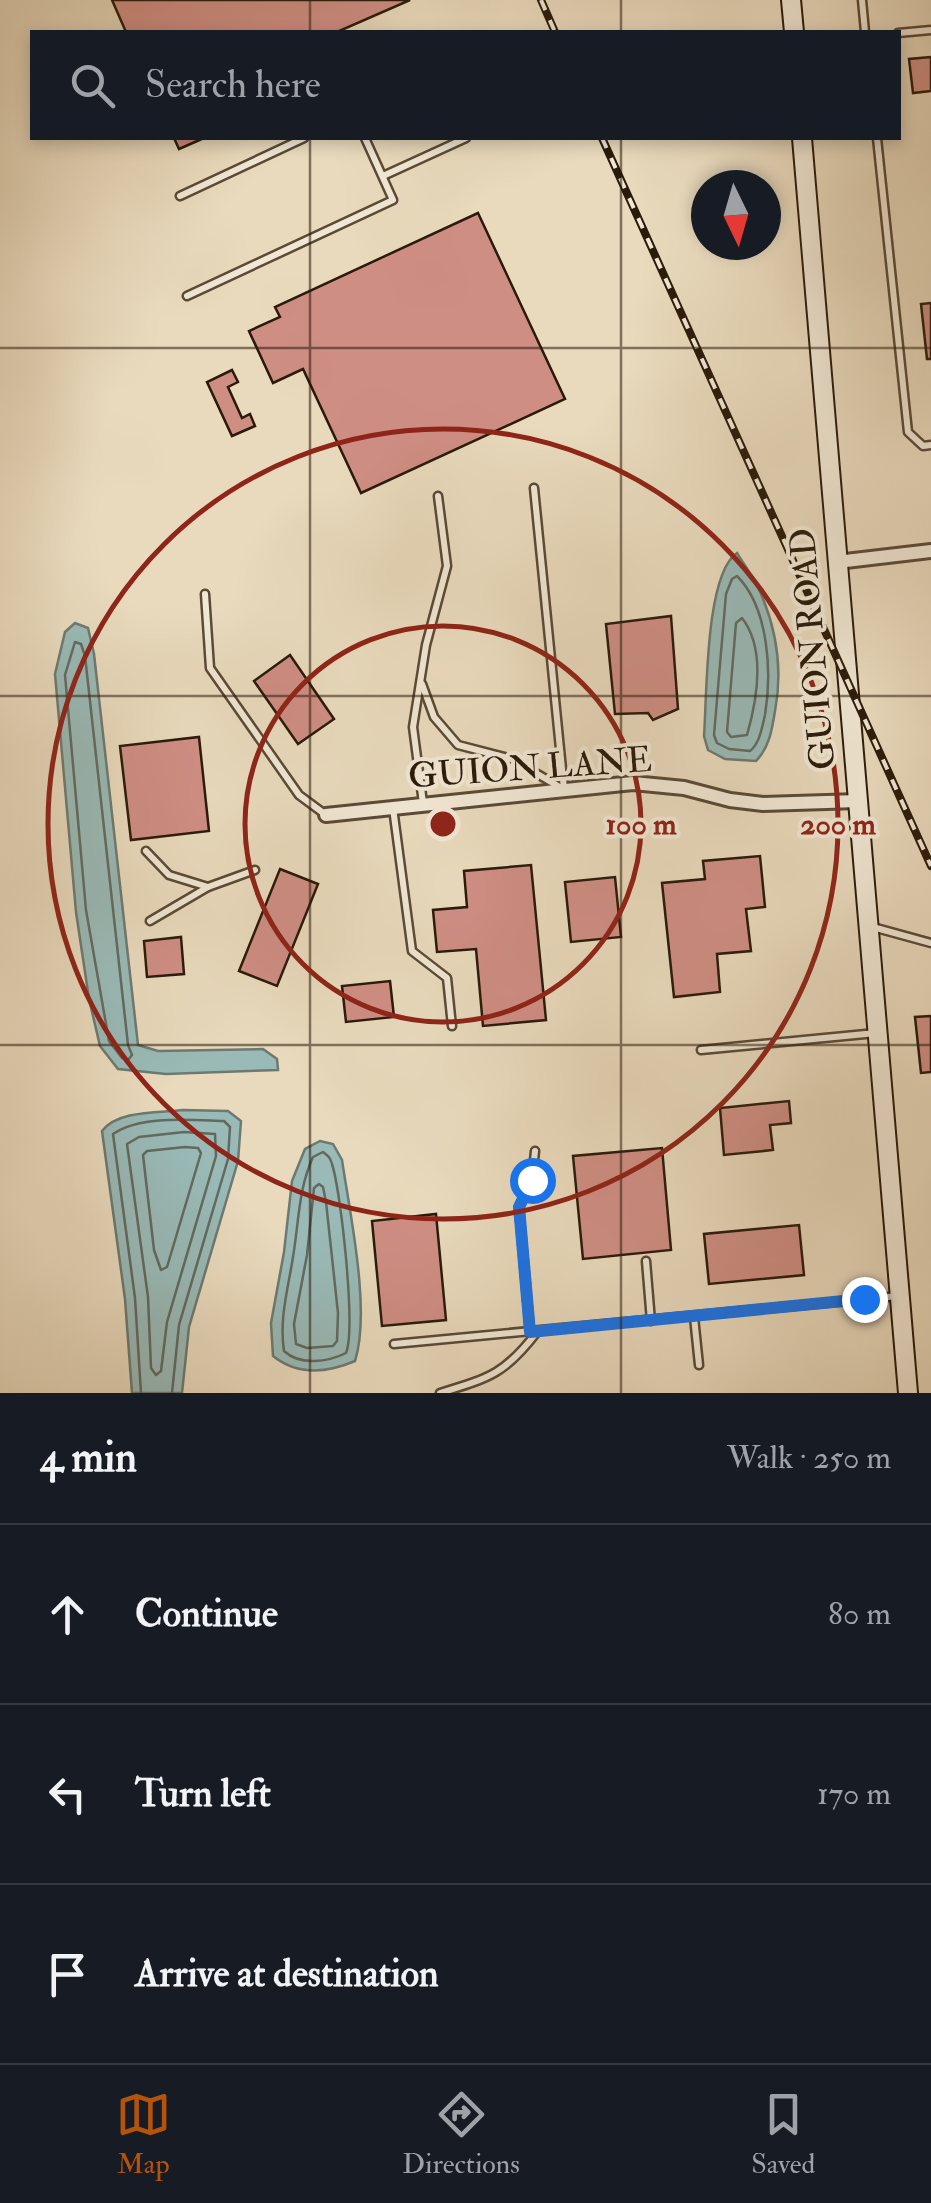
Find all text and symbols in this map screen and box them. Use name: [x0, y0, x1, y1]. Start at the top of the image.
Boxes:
search box: [30, 30, 901, 140]
icon: search: [65, 58, 120, 113]
text: Search here: [145, 61, 321, 109]
north arrow: [691, 170, 781, 260]
street label: GUION ROAD: [781, 526, 845, 772]
street label: GUION LANE: [407, 738, 653, 798]
centre of rings: [425, 806, 461, 842]
text: 100 m: [606, 806, 677, 843]
text: 200 m: [800, 806, 876, 843]
route start: [510, 1158, 556, 1204]
route end: [842, 1277, 888, 1323]
text: 4 min: [40, 1432, 137, 1484]
text: Walk · 250 m: [727, 1438, 891, 1478]
icon: ahead: [40, 1587, 95, 1642]
text: Continue: [135, 1590, 278, 1638]
text: 80 m: [828, 1594, 891, 1634]
icon: left: [40, 1767, 95, 1822]
text: Turn left: [135, 1770, 271, 1818]
text: 170 m: [817, 1774, 891, 1814]
icon: arrive: [40, 1947, 95, 2002]
text: Arrive at destination: [135, 1950, 439, 1998]
tab: Map: [116, 2087, 171, 2182]
tab: Directions: [402, 2087, 520, 2182]
tab: Saved: [751, 2087, 815, 2182]

